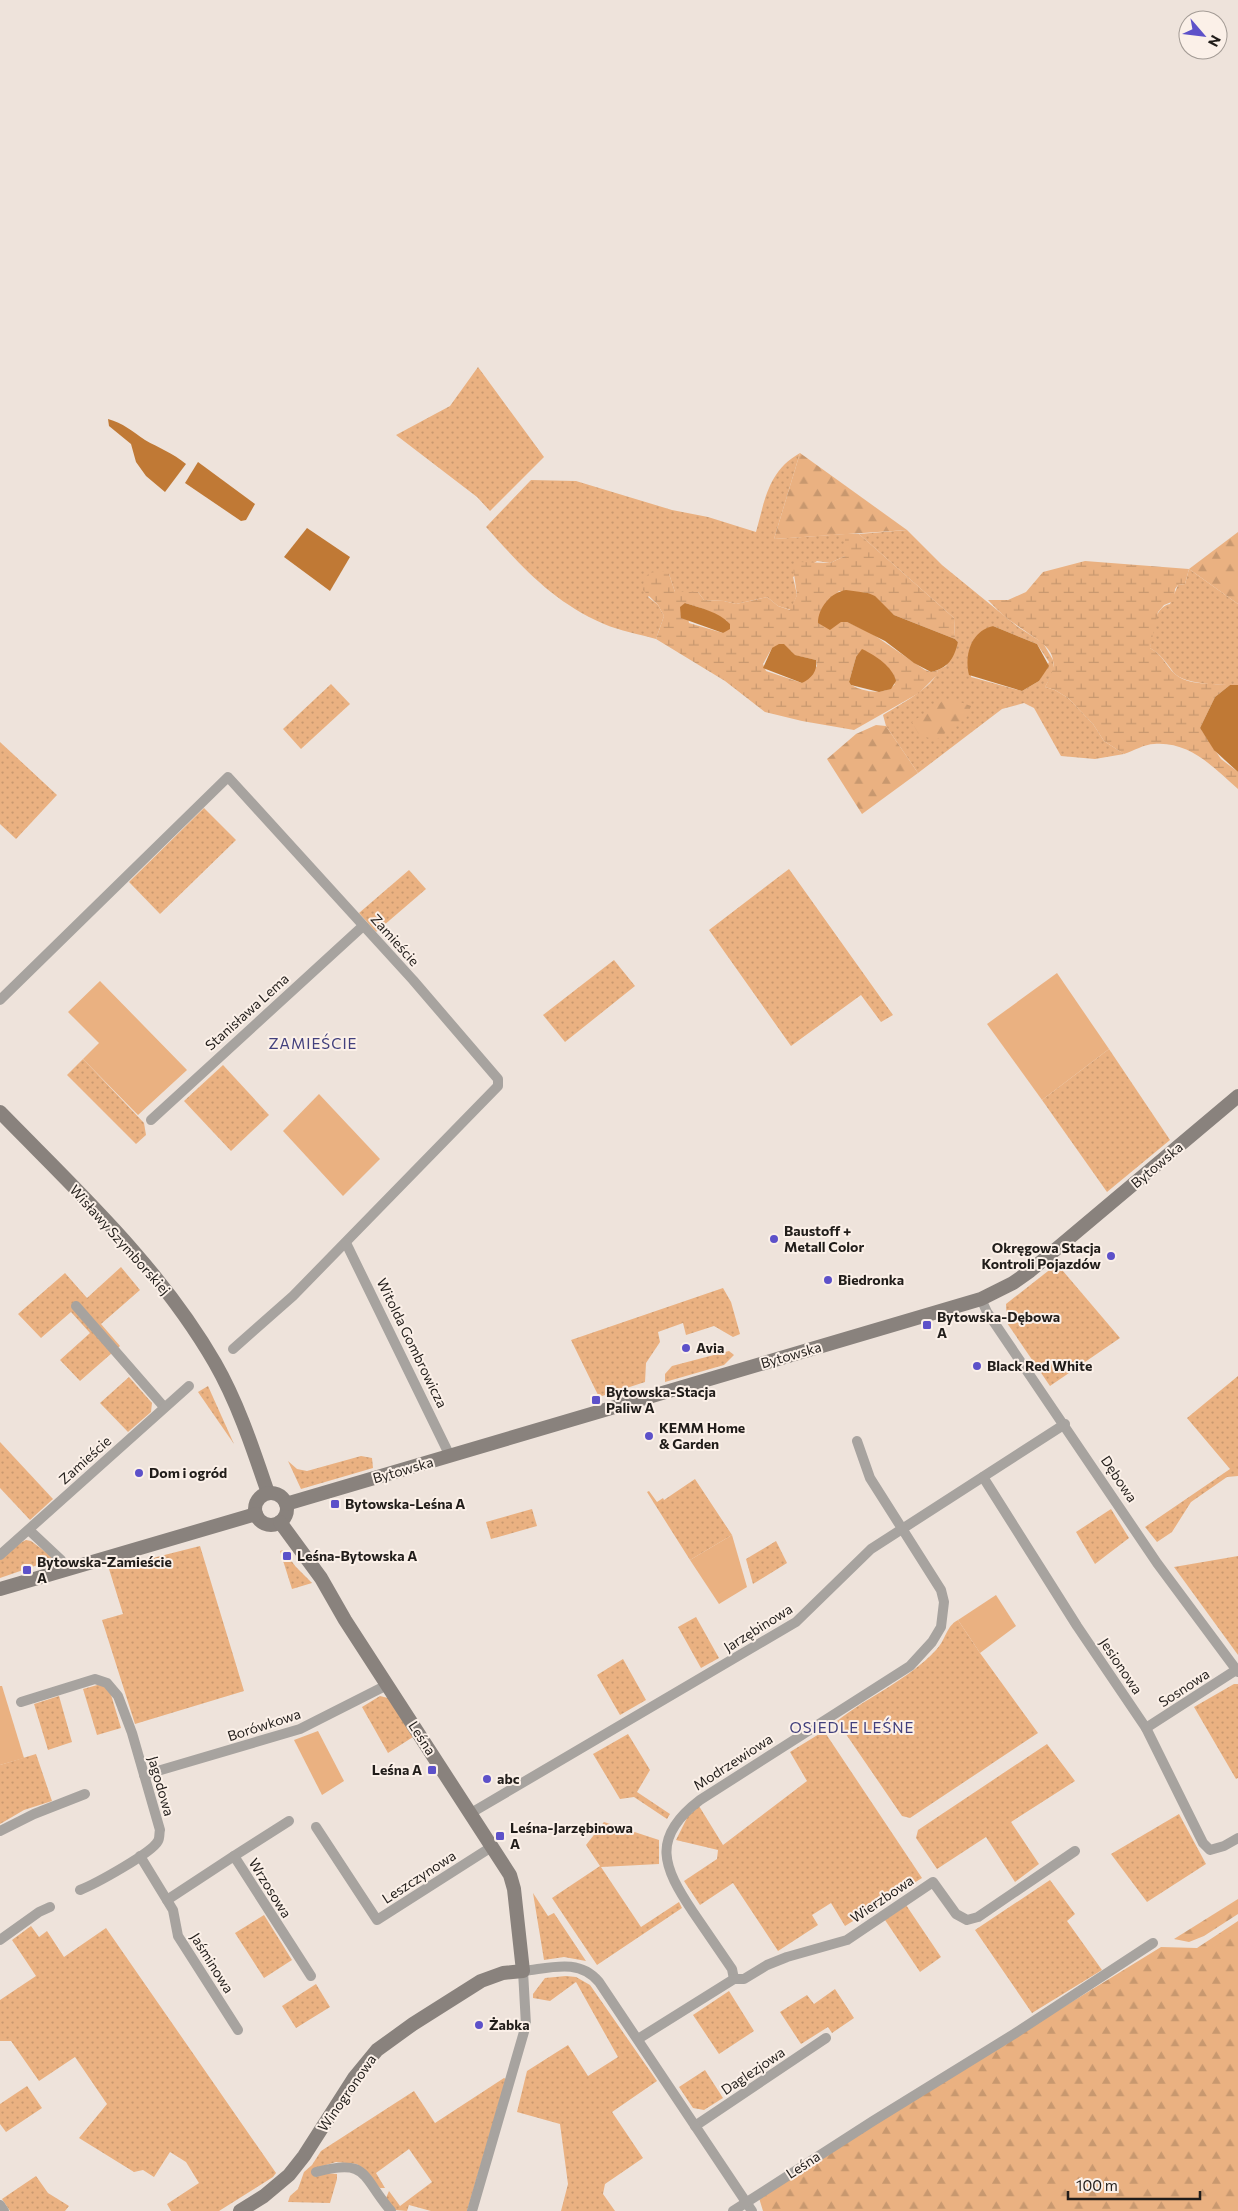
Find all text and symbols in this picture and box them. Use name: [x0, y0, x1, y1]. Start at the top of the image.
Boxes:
north arrow: [1178, 10, 1228, 60]
text: N: [1205, 33, 1225, 50]
street label: Zamieście: [368, 910, 423, 969]
street label: Stanisława Lema: [201, 970, 292, 1054]
district label: ZAMIEŚCIE: [268, 1033, 358, 1052]
street label: Bytowska: [1127, 1138, 1186, 1191]
street label: Wisławy Szymborskiej: [67, 1181, 174, 1298]
place label: Baustoff + Metall Color: [784, 1222, 864, 1255]
marker: Baustoff + Metall Color: [768, 1233, 780, 1245]
place label: Okręgowa Stacja Kontroli Pojazdów: [981, 1239, 1101, 1272]
marker: Okręgowa Stacja Kontroli Pojazdów: [1105, 1250, 1117, 1262]
place label: Biedronka: [838, 1271, 904, 1288]
marker: Biedronka: [822, 1274, 834, 1286]
street label: Witolda Gombrowicza: [374, 1275, 451, 1410]
place label: Bytowska-Dębowa A: [937, 1308, 1060, 1341]
marker: Bytowska-Dębowa A: [921, 1319, 933, 1331]
street label: Bytowska: [759, 1338, 823, 1371]
place label: Avia: [696, 1339, 724, 1356]
marker: Avia: [680, 1342, 692, 1354]
place label: Black Red White: [987, 1357, 1092, 1374]
marker: Black Red White: [971, 1360, 983, 1372]
place label: Bytowska-Stacja Paliw A: [606, 1383, 716, 1416]
marker: Bytowska-Stacja Paliw A: [590, 1394, 602, 1406]
place label: KEMM Home & Garden: [659, 1419, 745, 1452]
marker: KEMM Home & Garden: [643, 1430, 655, 1442]
street label: Zamieście: [55, 1432, 114, 1487]
street label: Dębowa: [1098, 1452, 1141, 1505]
street label: Bytowska: [371, 1453, 435, 1486]
place label: Dom i ogród: [149, 1464, 227, 1481]
marker: Dom i ogród: [133, 1467, 145, 1479]
place label: Bytowska-Leśna A: [345, 1495, 465, 1512]
marker: Bytowska-Leśna A: [329, 1498, 341, 1510]
place label: Leśna-Bytowska A: [297, 1547, 417, 1564]
marker: Leśna-Bytowska A: [281, 1550, 293, 1562]
place label: Bytowska-Zamieście A: [37, 1553, 172, 1586]
marker: Bytowska-Zamieście A: [21, 1564, 33, 1576]
street label: Jarzębinowa: [720, 1600, 795, 1655]
street label: Jesionowa: [1096, 1634, 1146, 1697]
street label: Sosnowa: [1155, 1665, 1212, 1710]
street label: Borówkowa: [225, 1705, 303, 1744]
district label: OSIEDLE LEŚNE: [789, 1717, 915, 1736]
street label: Leśna: [405, 1718, 440, 1758]
street label: Modrzewiowa: [690, 1730, 775, 1793]
street label: Jagodowa: [145, 1754, 178, 1818]
place label: Leśna A: [372, 1761, 422, 1778]
marker: Leśna A: [426, 1764, 438, 1776]
place label: abc: [497, 1770, 520, 1787]
marker: abc: [481, 1773, 493, 1785]
place label: Leśna-Jarzębinowa A: [510, 1819, 633, 1852]
marker: Leśna-Jarzębinowa A: [494, 1830, 506, 1842]
street label: Leszczynowa: [379, 1846, 459, 1907]
street label: Wrzosowa: [245, 1855, 295, 1921]
street label: Wierzbowa: [847, 1871, 917, 1926]
street label: Jaśminowa: [187, 1929, 238, 1996]
place label: Żabka: [489, 2016, 530, 2033]
marker: Żabka: [473, 2019, 485, 2031]
street label: Daglezjowa: [718, 2043, 788, 2098]
street label: Winogronowa: [314, 2051, 379, 2134]
street label: Leśna: [783, 2147, 823, 2182]
scale bar: [1068, 2168, 1200, 2200]
text: 100 m: [1076, 2176, 1118, 2194]

